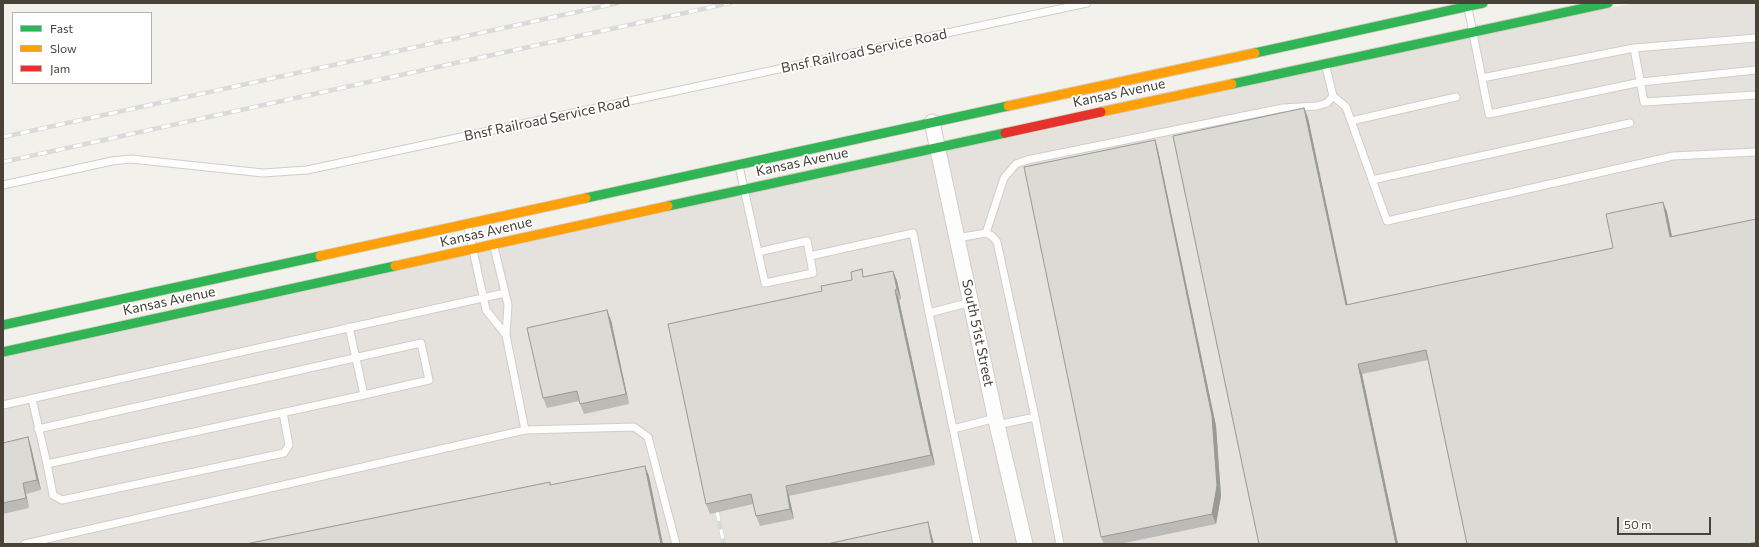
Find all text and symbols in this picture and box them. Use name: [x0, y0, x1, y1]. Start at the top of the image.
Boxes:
legend: [12, 12, 152, 84]
text: Fast: [50, 21, 73, 35]
street label: Bnsf Railroad Service Road: [780, 25, 948, 77]
text: Slow: [50, 41, 77, 55]
text: Jam: [50, 61, 70, 75]
street label: Kansas Avenue: [1071, 75, 1167, 111]
street label: Bnsf Railroad Service Road: [463, 93, 631, 145]
street label: Kansas Avenue: [754, 144, 850, 180]
street label: Kansas Avenue: [438, 213, 534, 251]
street label: South 51st Street: [958, 278, 998, 388]
street label: Kansas Avenue: [121, 283, 217, 319]
scale bar: [1619, 509, 1713, 535]
text: 50 m: [1624, 517, 1652, 531]

